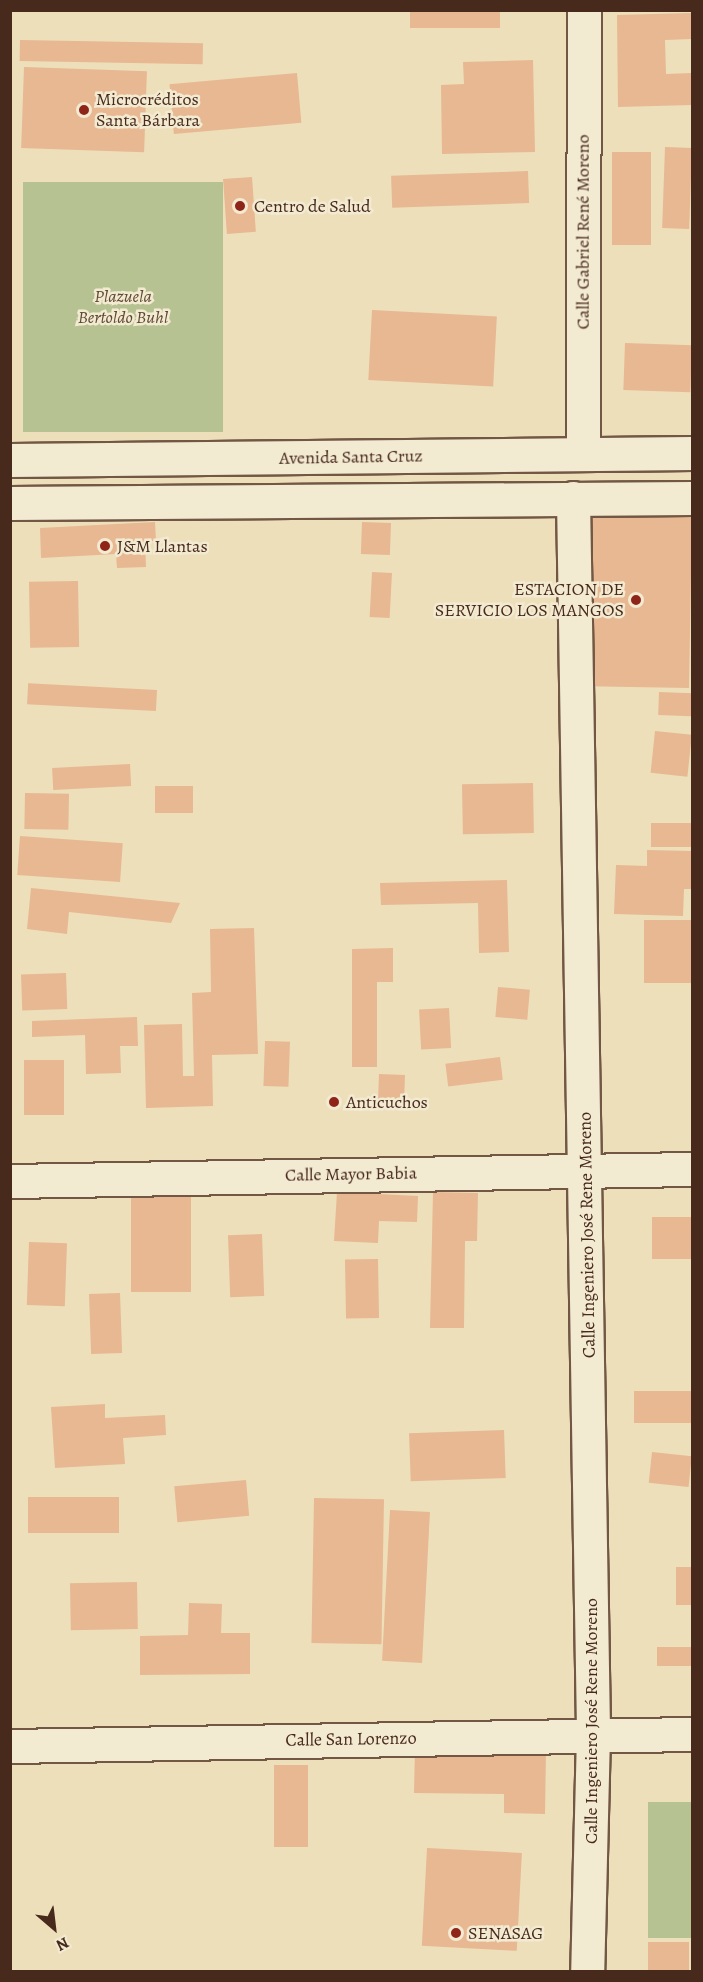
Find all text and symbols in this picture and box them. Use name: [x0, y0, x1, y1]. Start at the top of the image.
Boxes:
place label: Microcréditos Santa Bárbara: [96, 89, 200, 132]
marker: Microcréditos Santa Bárbara: [77, 103, 91, 117]
street label: Calle Gabriel René Moreno: [572, 135, 594, 329]
place label: Centro de Salud: [254, 195, 371, 217]
marker: Centro de Salud: [231, 197, 249, 215]
park label: Plazuela Bertoldo Buhl: [78, 286, 168, 328]
street label: Avenida Santa Cruz: [279, 445, 423, 469]
place label: J&M Llantas: [117, 535, 208, 557]
marker: J&M Llantas: [98, 539, 112, 553]
place label: ESTACION DE SERVICIO LOS MANGOS: [435, 579, 624, 622]
marker: ESTACION DE SERVICIO LOS MANGOS: [629, 593, 643, 607]
place label: Anticuchos: [346, 1091, 428, 1113]
marker: Anticuchos: [327, 1095, 341, 1109]
street label: Calle Ingeniero José Rene Moreno: [574, 1112, 600, 1358]
street label: Calle Mayor Babia: [285, 1162, 417, 1186]
street label: Calle Ingeniero José Rene Moreno: [580, 1598, 602, 1844]
street label: Calle San Lorenzo: [285, 1727, 417, 1751]
north arrow: [24, 1898, 84, 1958]
place label: SENASAG: [468, 1922, 543, 1944]
marker: SENASAG: [449, 1926, 463, 1940]
text: N: [52, 1931, 73, 1956]

